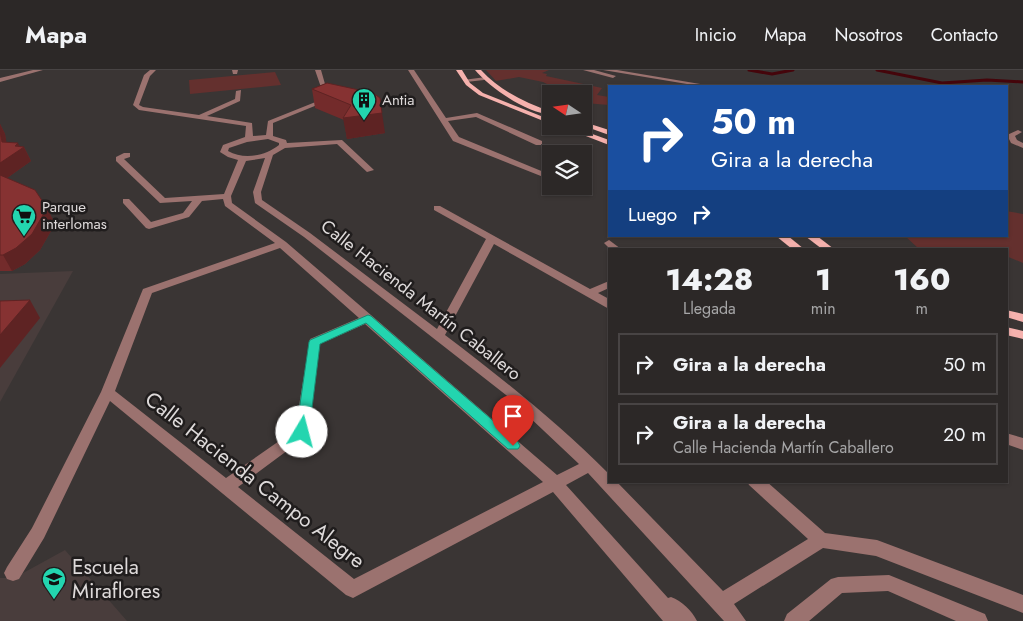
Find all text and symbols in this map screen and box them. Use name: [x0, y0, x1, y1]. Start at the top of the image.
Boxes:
text: Mapa: [25, 17, 87, 52]
text: Inicio: [695, 22, 736, 48]
text: Mapa: [764, 22, 806, 48]
text: Nosotros: [834, 22, 903, 48]
text: Contacto: [931, 22, 998, 48]
north arrow: [542, 85, 592, 135]
map controls: [542, 85, 592, 195]
building icon: Antia: [351, 87, 377, 121]
place label: Antia: [382, 89, 415, 111]
text: 50 m: [711, 97, 796, 147]
icon: right: [628, 105, 693, 170]
text: Gira a la derecha: [711, 143, 873, 175]
button: layers: [542, 145, 592, 195]
place label: Parque interlomas: [42, 196, 107, 235]
icon: right: [687, 200, 715, 228]
text: Luego: [628, 201, 677, 228]
supermarket icon: Parque interlomas: [11, 203, 37, 237]
street label: Calle Hacienda Martín Caballero: [315, 213, 527, 387]
text: 14:28: [666, 258, 753, 301]
text: 1: [815, 258, 831, 301]
text: 160: [893, 258, 950, 301]
text: Llegada: [683, 297, 736, 320]
text: min: [811, 297, 836, 320]
text: m: [916, 297, 928, 320]
icon: right: [630, 350, 658, 378]
text: Gira a la derecha: [673, 351, 826, 378]
text: 50 m: [943, 351, 986, 378]
street label: Calle Hacienda Campo Alegre: [139, 384, 371, 576]
pin: [492, 395, 534, 446]
icon: arrive: [499, 402, 527, 430]
position arrow: [275, 405, 327, 457]
text: Gira a la derecha: [673, 409, 826, 436]
icon: right: [630, 420, 658, 448]
text: 20 m: [943, 421, 986, 448]
text: Calle Hacienda Martín Caballero: [673, 436, 894, 459]
place label: Escuela Miraflores: [72, 552, 160, 606]
school or university icon: Escuela Miraflores: [41, 566, 67, 600]

